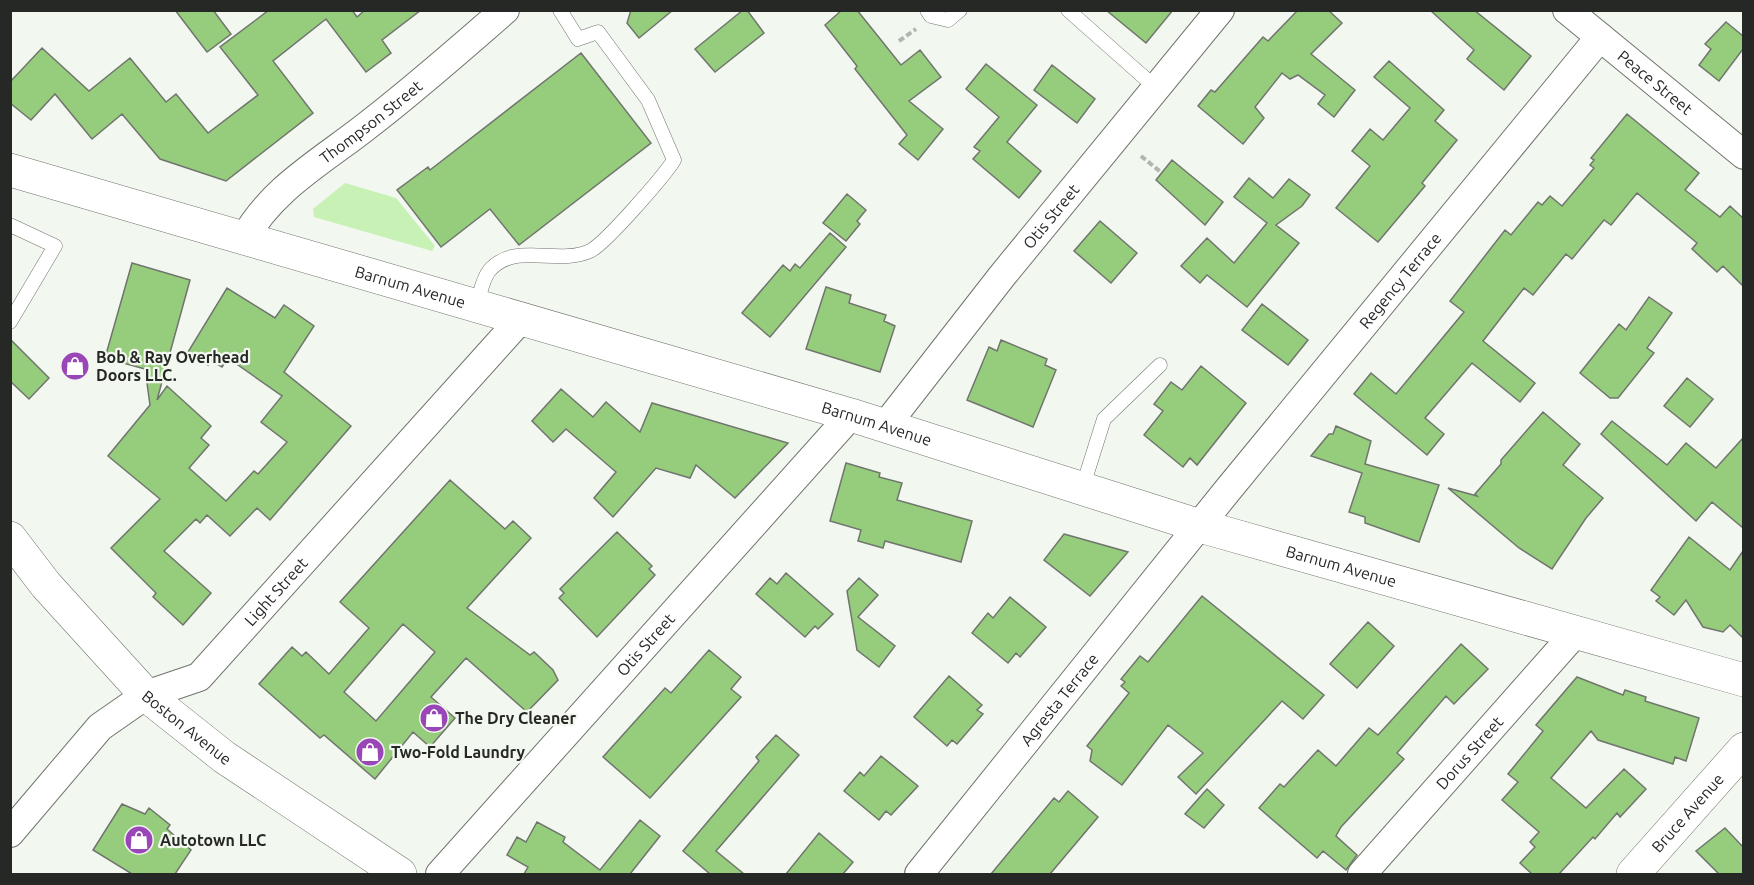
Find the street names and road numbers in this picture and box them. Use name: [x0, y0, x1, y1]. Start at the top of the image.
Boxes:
street label: Peace Street: [1614, 46, 1697, 118]
street label: Thompson Street: [316, 76, 426, 167]
street label: Otis Street: [1019, 180, 1083, 252]
street label: Regency Terrace: [1355, 229, 1445, 332]
street label: Barnum Avenue: [353, 262, 468, 311]
street label: Barnum Avenue: [820, 398, 934, 449]
street label: Barnum Avenue: [1284, 542, 1399, 590]
street label: Light Street: [241, 553, 311, 629]
street label: Otis Street: [613, 609, 679, 680]
street label: Agresta Terrace: [1017, 650, 1102, 749]
street label: Boston Avenue: [139, 687, 235, 768]
street label: Dorus Street: [1432, 712, 1507, 793]
street label: Bruce Avenue: [1648, 770, 1727, 856]

